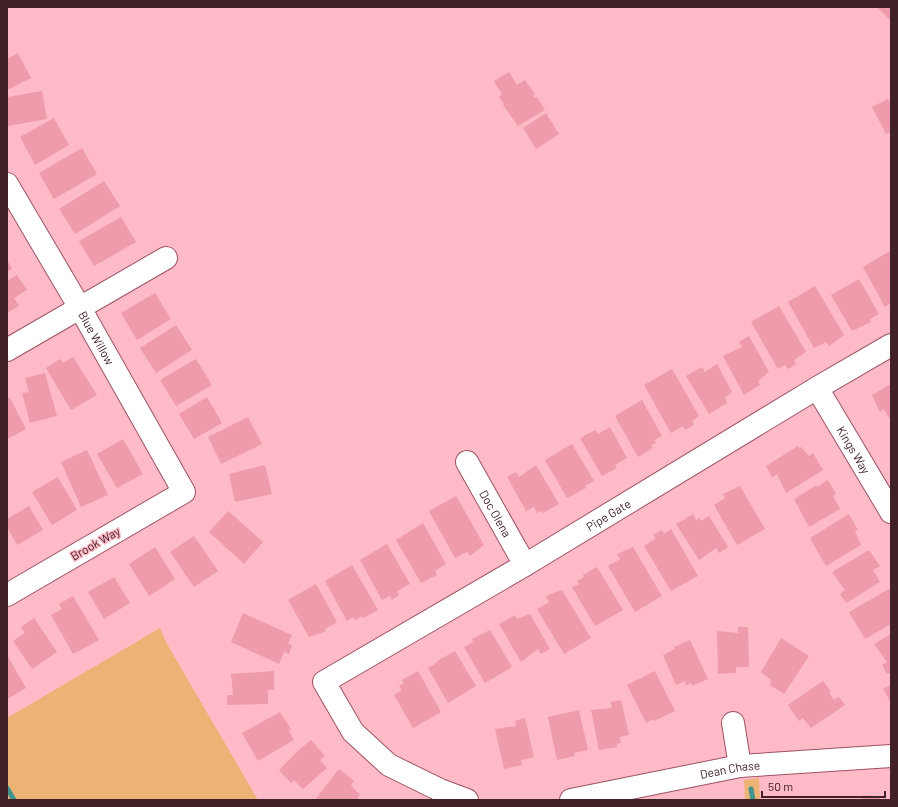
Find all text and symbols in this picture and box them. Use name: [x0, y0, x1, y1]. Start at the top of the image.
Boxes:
street label: Blue Willow: [76, 308, 118, 367]
street label: Kings Way: [834, 423, 874, 477]
street label: Doc Olena: [477, 487, 515, 539]
street label: Pipe Gate: [583, 496, 633, 533]
street label: Brook Way: [68, 523, 123, 563]
street label: Dean Chase: [699, 758, 760, 781]
scale bar: [762, 773, 885, 799]
text: 50 m: [768, 779, 793, 793]

